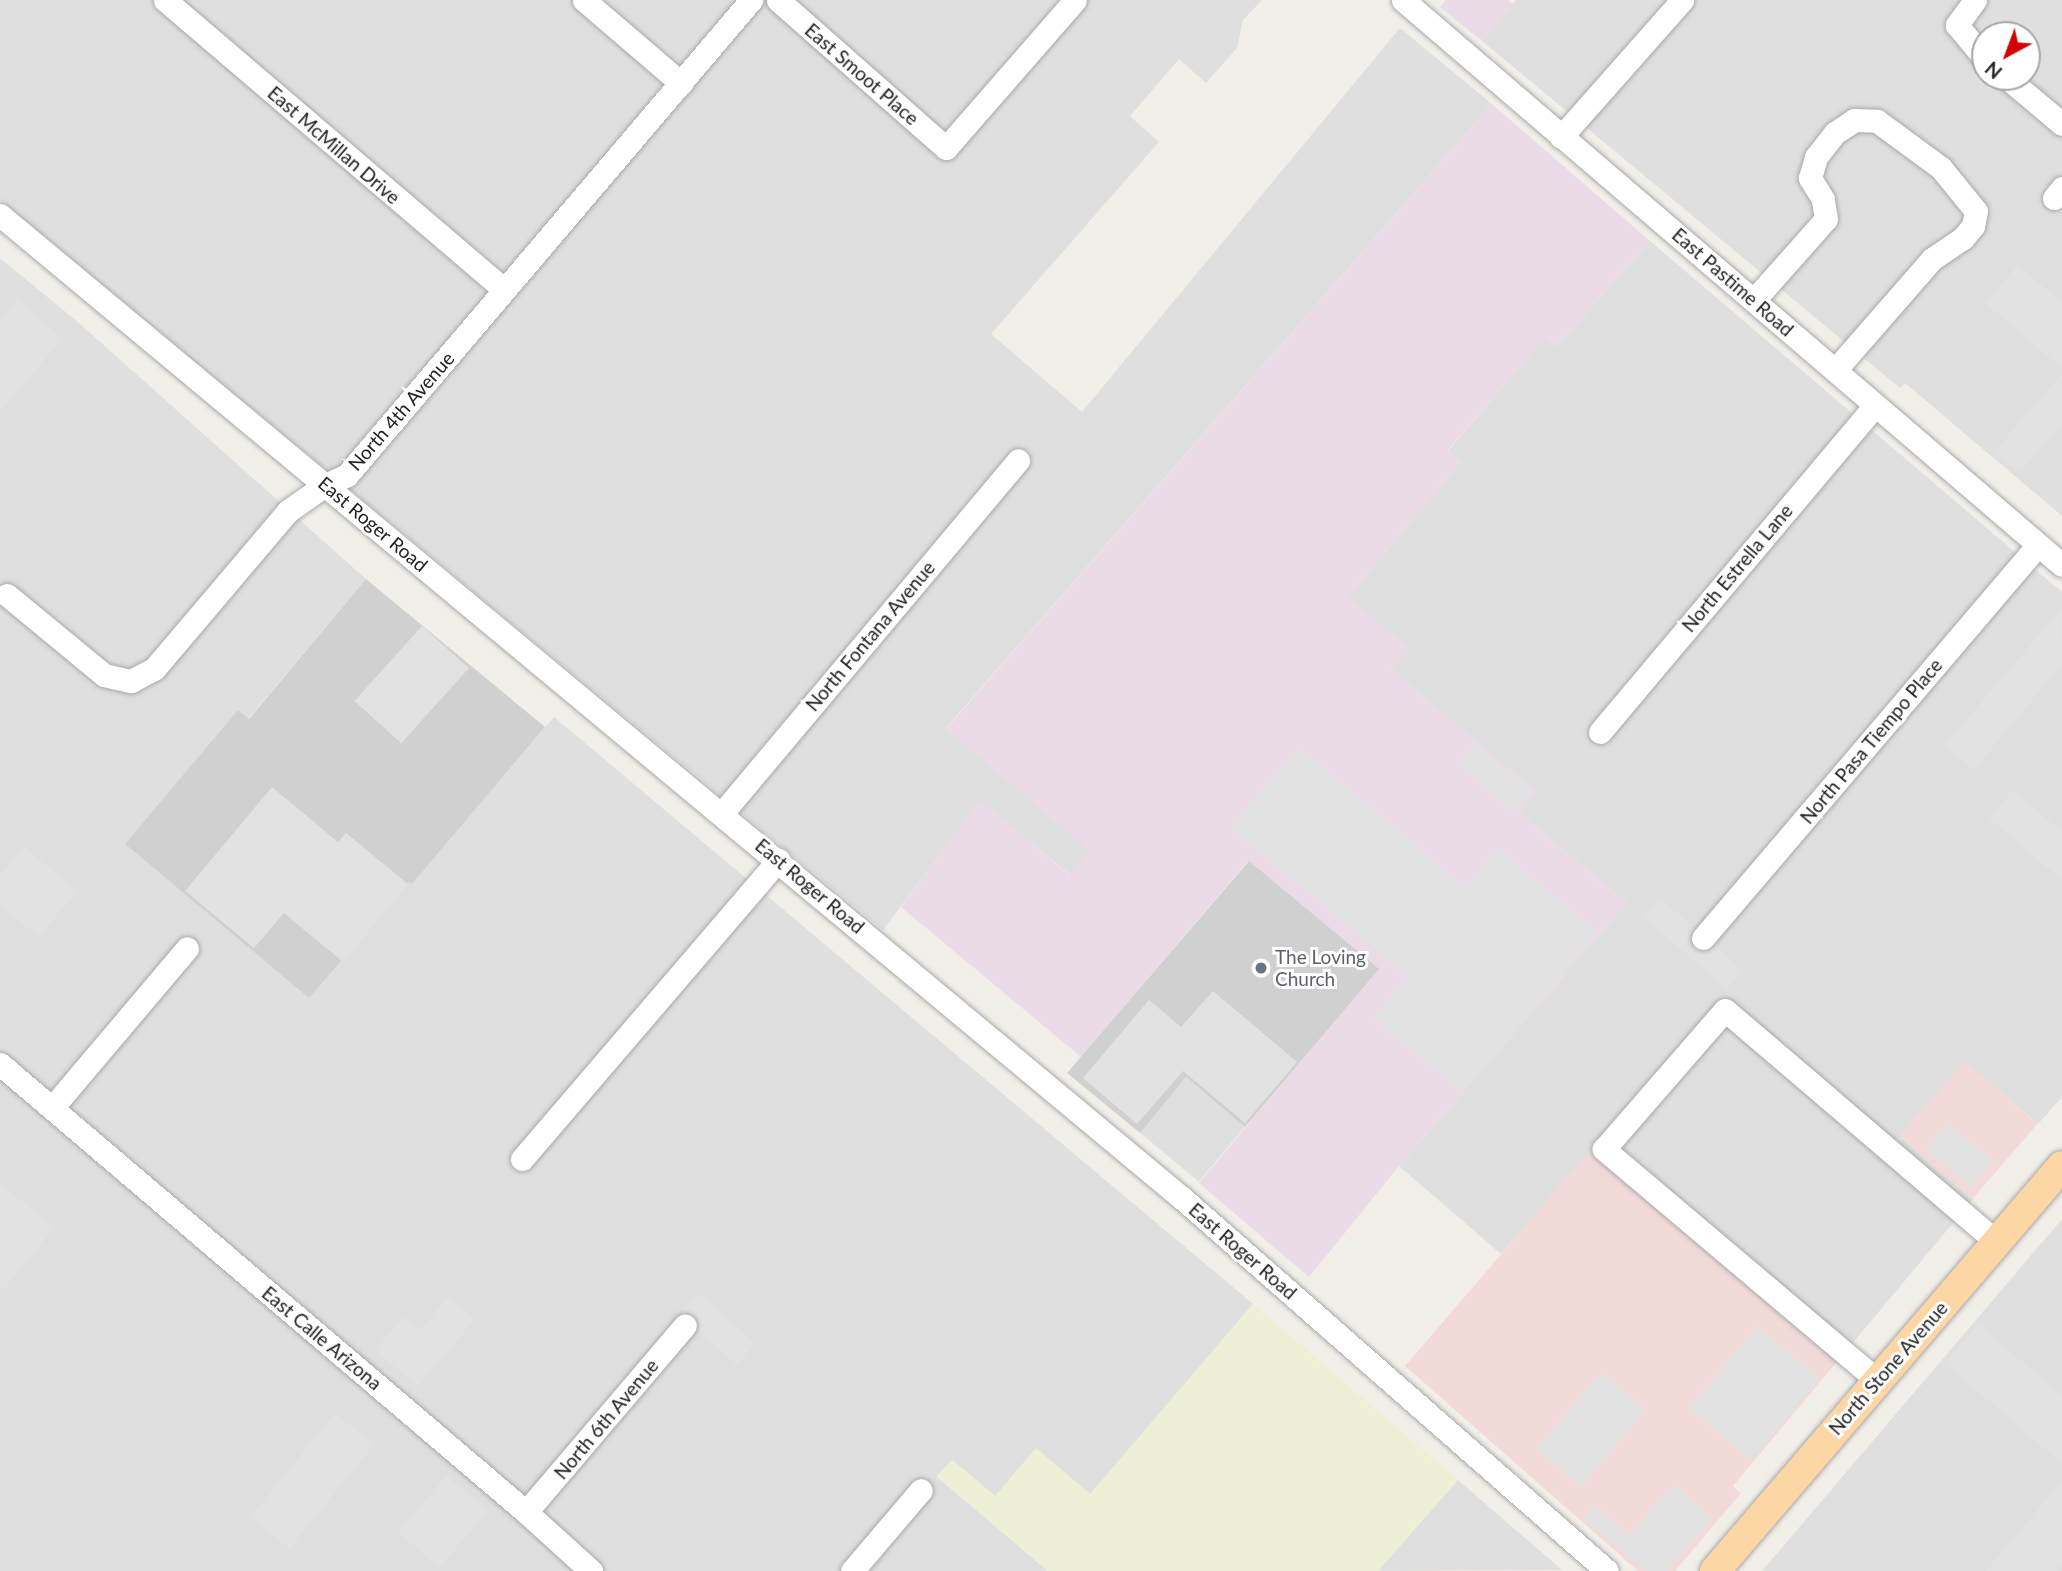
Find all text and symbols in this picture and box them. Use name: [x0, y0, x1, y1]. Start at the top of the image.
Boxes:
street label: East Smoot Place: [800, 18, 924, 130]
north arrow: [1971, 21, 2041, 91]
text: N: [1980, 57, 2006, 84]
street label: East McMillan Drive: [263, 81, 405, 209]
street label: East Pastime Road: [1668, 223, 1798, 341]
street label: North 4th Avenue: [343, 347, 459, 475]
street label: East Roger Road: [314, 472, 432, 576]
street label: North Estrella Lane: [1677, 500, 1797, 636]
street label: North Fontana Avenue: [800, 556, 940, 716]
street label: North Pasa Tiempo Place: [1795, 654, 1947, 828]
street label: East Roger Road: [751, 834, 869, 938]
place label: The Loving Church: [1275, 946, 1366, 990]
marker: The Loving Church: [1253, 960, 1269, 976]
street label: East Roger Road: [1184, 1198, 1302, 1304]
street label: East Calle Arizona: [257, 1281, 387, 1395]
street label: North Stone Avenue: [1824, 1296, 1952, 1440]
street label: North 6th Avenue: [549, 1354, 663, 1484]

